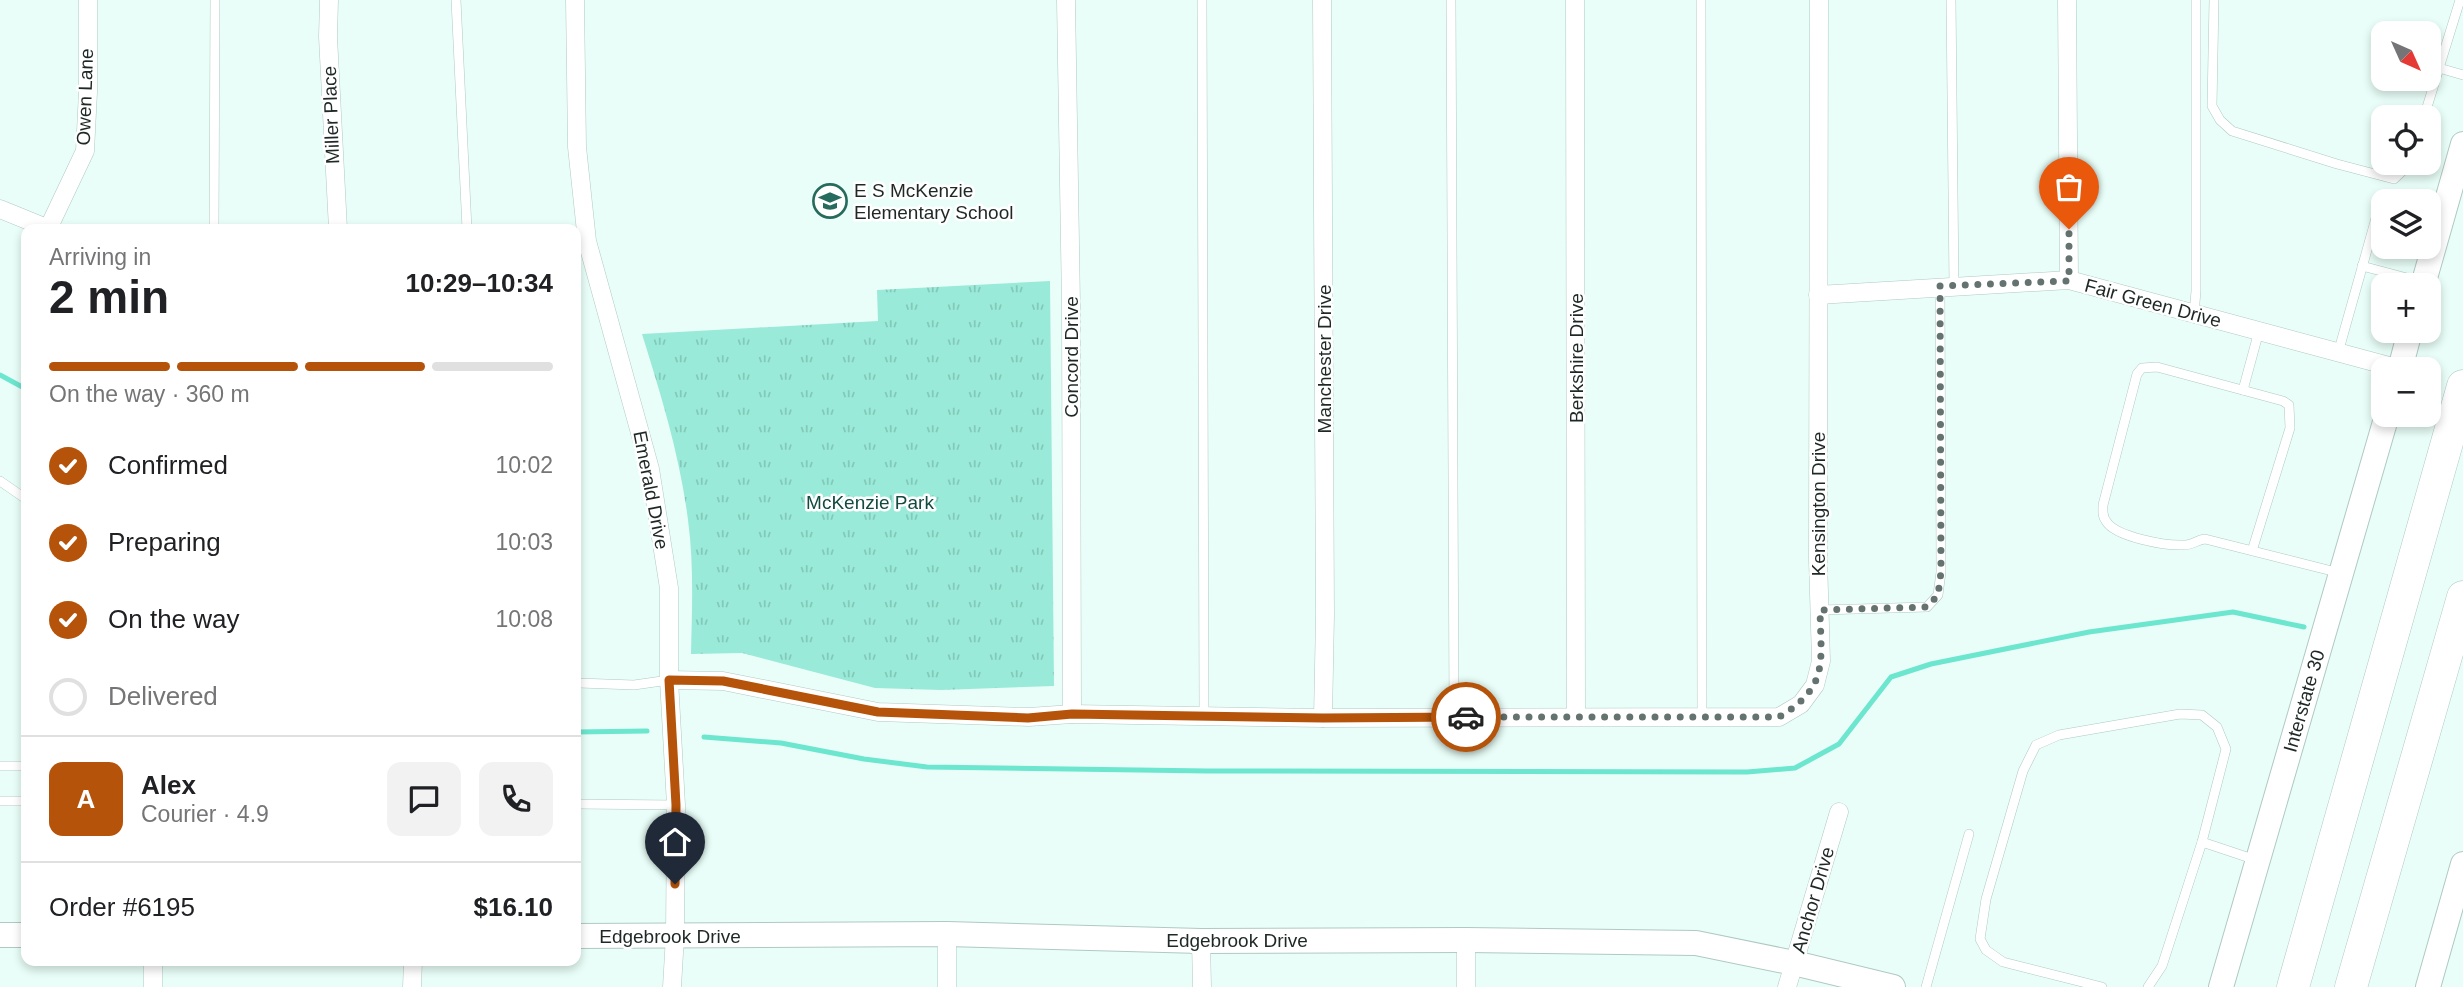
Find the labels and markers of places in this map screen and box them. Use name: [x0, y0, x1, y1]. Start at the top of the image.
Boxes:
pin: [2039, 157, 2099, 229]
place label: E S McKenzie Elementary School: [854, 180, 1013, 223]
school or university icon: E S McKenzie Elementary School: [811, 182, 849, 220]
pin: [645, 812, 705, 884]

